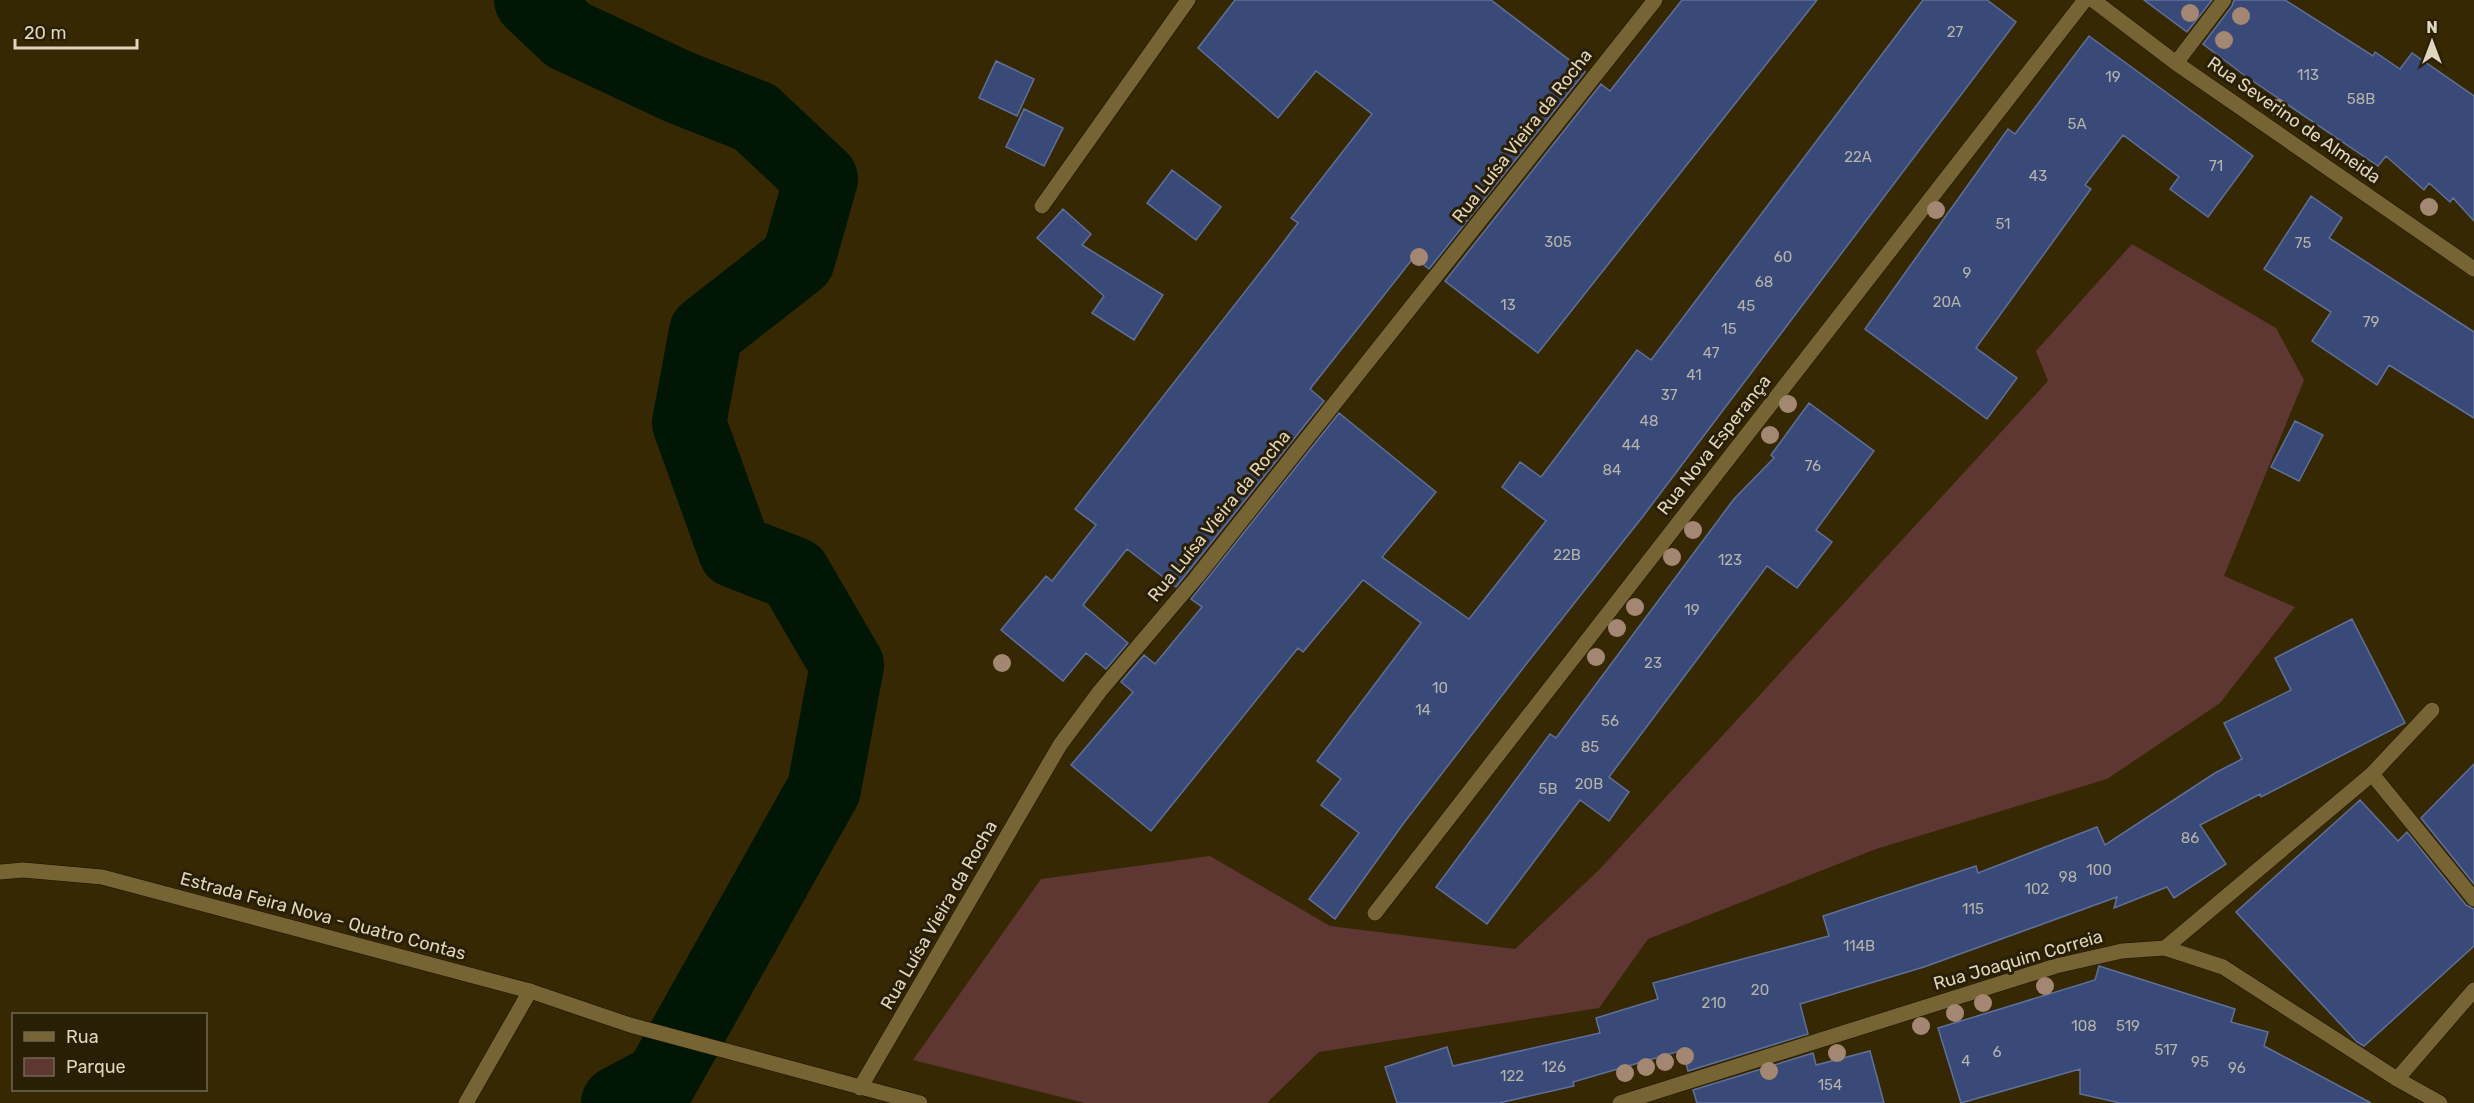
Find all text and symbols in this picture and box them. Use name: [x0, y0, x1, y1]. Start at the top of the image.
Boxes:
scale bar: [15, 12, 136, 50]
north arrow: [2402, 12, 2462, 72]
text: N: [2426, 18, 2438, 37]
text: 20 m: [24, 22, 66, 44]
house number: 27: [1947, 23, 1964, 41]
street label: Rua Luísa Vieira da Rocha: [1447, 45, 1597, 227]
street label: Rua Severino de Almeida: [2203, 52, 2385, 188]
house number: 113: [2297, 66, 2319, 84]
house number: 19: [2105, 68, 2121, 86]
house number: 58B: [2347, 90, 2375, 108]
house number: 5A: [2068, 115, 2086, 133]
house number: 22A: [1844, 148, 1872, 166]
house number: 71: [2209, 157, 2223, 175]
house number: 43: [2029, 167, 2047, 185]
house number: 51: [1995, 215, 2011, 233]
house number: 305: [1544, 233, 1572, 251]
house number: 75: [2295, 234, 2311, 252]
house number: 60: [1774, 248, 1792, 266]
house number: 9: [1963, 264, 1972, 282]
house number: 68: [1755, 273, 1773, 291]
house number: 20A: [1933, 293, 1961, 311]
house number: 13: [1500, 296, 1516, 314]
house number: 45: [1737, 297, 1755, 315]
house number: 79: [2363, 313, 2379, 331]
house number: 15: [1721, 320, 1737, 338]
house number: 47: [1703, 344, 1720, 362]
house number: 41: [1686, 366, 1702, 384]
street label: Rua Nova Esperança: [1652, 371, 1776, 519]
house number: 37: [1661, 386, 1678, 404]
house number: 48: [1640, 412, 1658, 430]
street label: Rua Luísa Vieira da Rocha: [1143, 426, 1295, 606]
house number: 44: [1622, 436, 1640, 454]
house number: 76: [1805, 457, 1821, 475]
house number: 84: [1603, 461, 1621, 479]
house number: 22B: [1553, 546, 1581, 564]
house number: 123: [1718, 551, 1742, 569]
house number: 19: [1684, 601, 1700, 619]
house number: 23: [1644, 654, 1662, 672]
house number: 10: [1432, 679, 1448, 697]
house number: 14: [1415, 701, 1431, 719]
house number: 56: [1601, 712, 1619, 730]
house number: 85: [1581, 738, 1599, 756]
house number: 20B: [1575, 775, 1603, 793]
house number: 5B: [1539, 780, 1557, 798]
street label: Rua Luísa Vieira da Rocha: [876, 817, 1002, 1013]
house number: 86: [2181, 829, 2199, 847]
house number: 100: [2086, 861, 2112, 879]
street label: Estrada Feira Nova - Quatro Contas: [178, 867, 468, 965]
house number: 98: [2059, 868, 2077, 886]
house number: 102: [2025, 880, 2050, 898]
house number: 115: [1962, 900, 1984, 918]
street label: Rua Joaquim Correia: [1931, 925, 2105, 995]
house number: 114B: [1843, 937, 1875, 955]
house number: 20: [1751, 981, 1769, 999]
house number: 210: [1702, 994, 1726, 1012]
legend: [12, 1013, 207, 1091]
house number: 108: [2071, 1017, 2097, 1035]
house number: 519: [2116, 1017, 2140, 1035]
text: Rua: [66, 1026, 99, 1048]
house number: 517: [2155, 1041, 2178, 1059]
house number: 6: [1992, 1043, 2002, 1061]
house number: 4: [1961, 1052, 1971, 1070]
house number: 95: [2191, 1053, 2209, 1071]
text: Parque: [66, 1056, 126, 1078]
house number: 126: [1542, 1058, 1566, 1076]
house number: 96: [2228, 1059, 2246, 1077]
house number: 122: [1500, 1067, 1524, 1085]
house number: 154: [1818, 1076, 1842, 1094]

